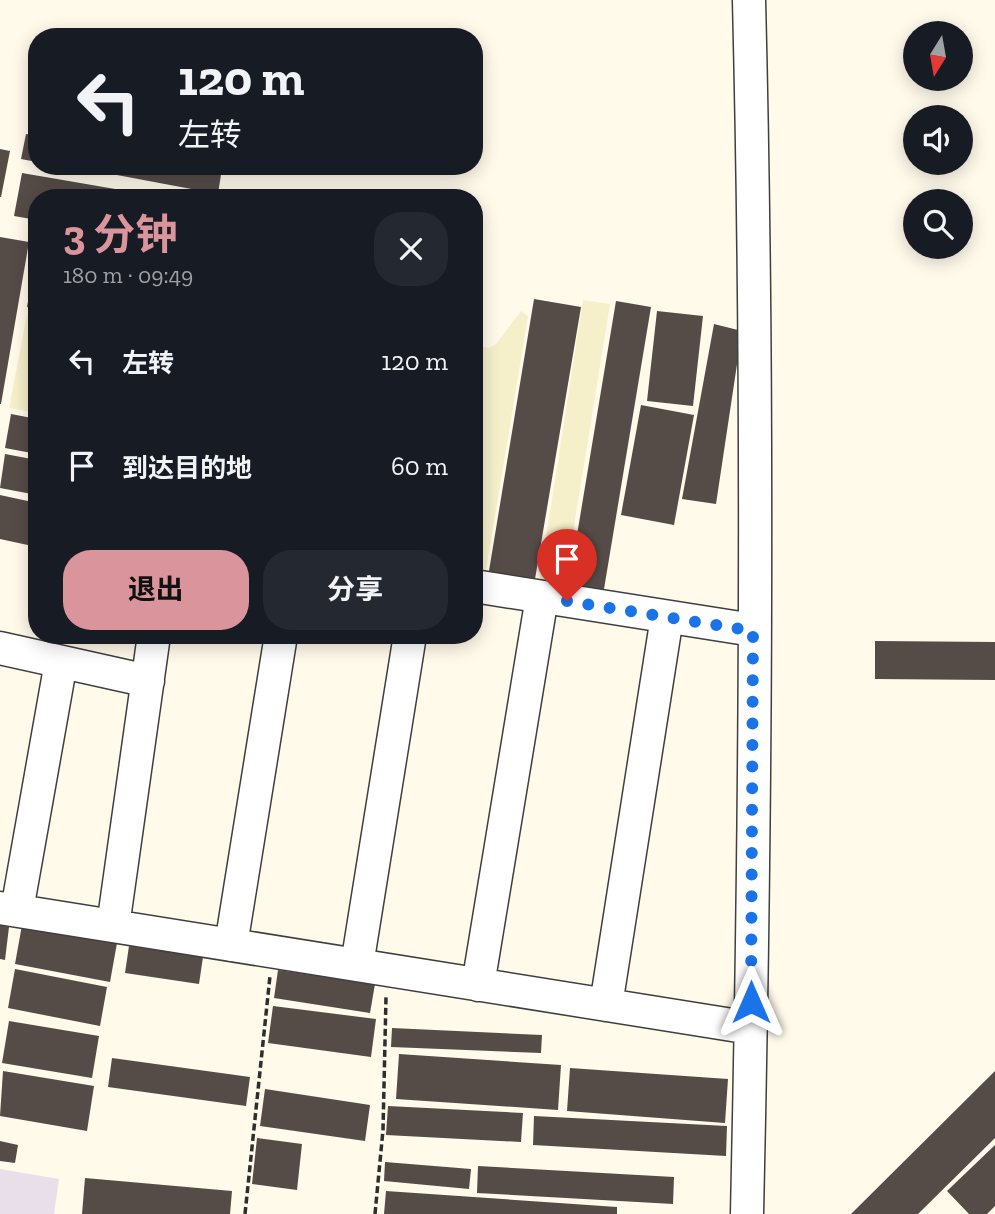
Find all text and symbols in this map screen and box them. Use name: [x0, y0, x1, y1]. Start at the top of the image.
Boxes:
north arrow: [903, 21, 973, 91]
map controls: [903, 21, 973, 259]
text: 120 m: [178, 49, 304, 108]
icon: left: [63, 56, 154, 147]
button: sound: [903, 105, 973, 175]
text: 左转: [178, 116, 242, 154]
button: search: [903, 189, 973, 259]
text: 3 分钟: [63, 209, 177, 260]
button: close: [374, 212, 448, 286]
text: 180 m · 09:49: [63, 261, 193, 289]
icon: left: [63, 342, 101, 380]
text: 120 m: [381, 345, 448, 377]
text: 左转: [122, 347, 174, 379]
icon: arrive: [63, 447, 101, 485]
text: 60 m: [391, 450, 448, 482]
text: 到达目的地: [122, 452, 252, 484]
pin: [537, 529, 597, 601]
icon: arrive: [548, 540, 586, 578]
button: 退出: [63, 550, 249, 630]
button: 分享: [263, 550, 448, 630]
position arrow: [714, 965, 788, 1039]

